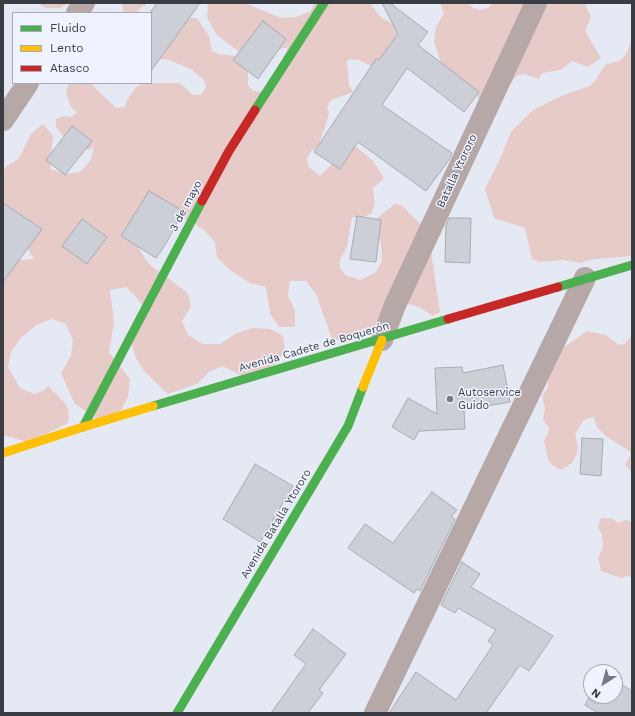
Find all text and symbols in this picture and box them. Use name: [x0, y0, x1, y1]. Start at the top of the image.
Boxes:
legend: [12, 12, 152, 84]
text: Fluido: [50, 21, 86, 35]
text: Lento: [50, 41, 84, 55]
text: Atasco: [50, 61, 90, 75]
street label: Batalla Ytororo: [434, 132, 480, 210]
street label: 3 de mayo: [167, 178, 205, 234]
street label: Avenida Cadete de Boquerón: [237, 319, 391, 375]
place label: Autoservice Guido: [458, 386, 521, 412]
marker: Autoservice Guido: [445, 394, 455, 404]
street label: Avenida Batalla Ytororo: [238, 467, 314, 581]
north arrow: [583, 664, 623, 704]
text: N: [589, 686, 603, 701]

